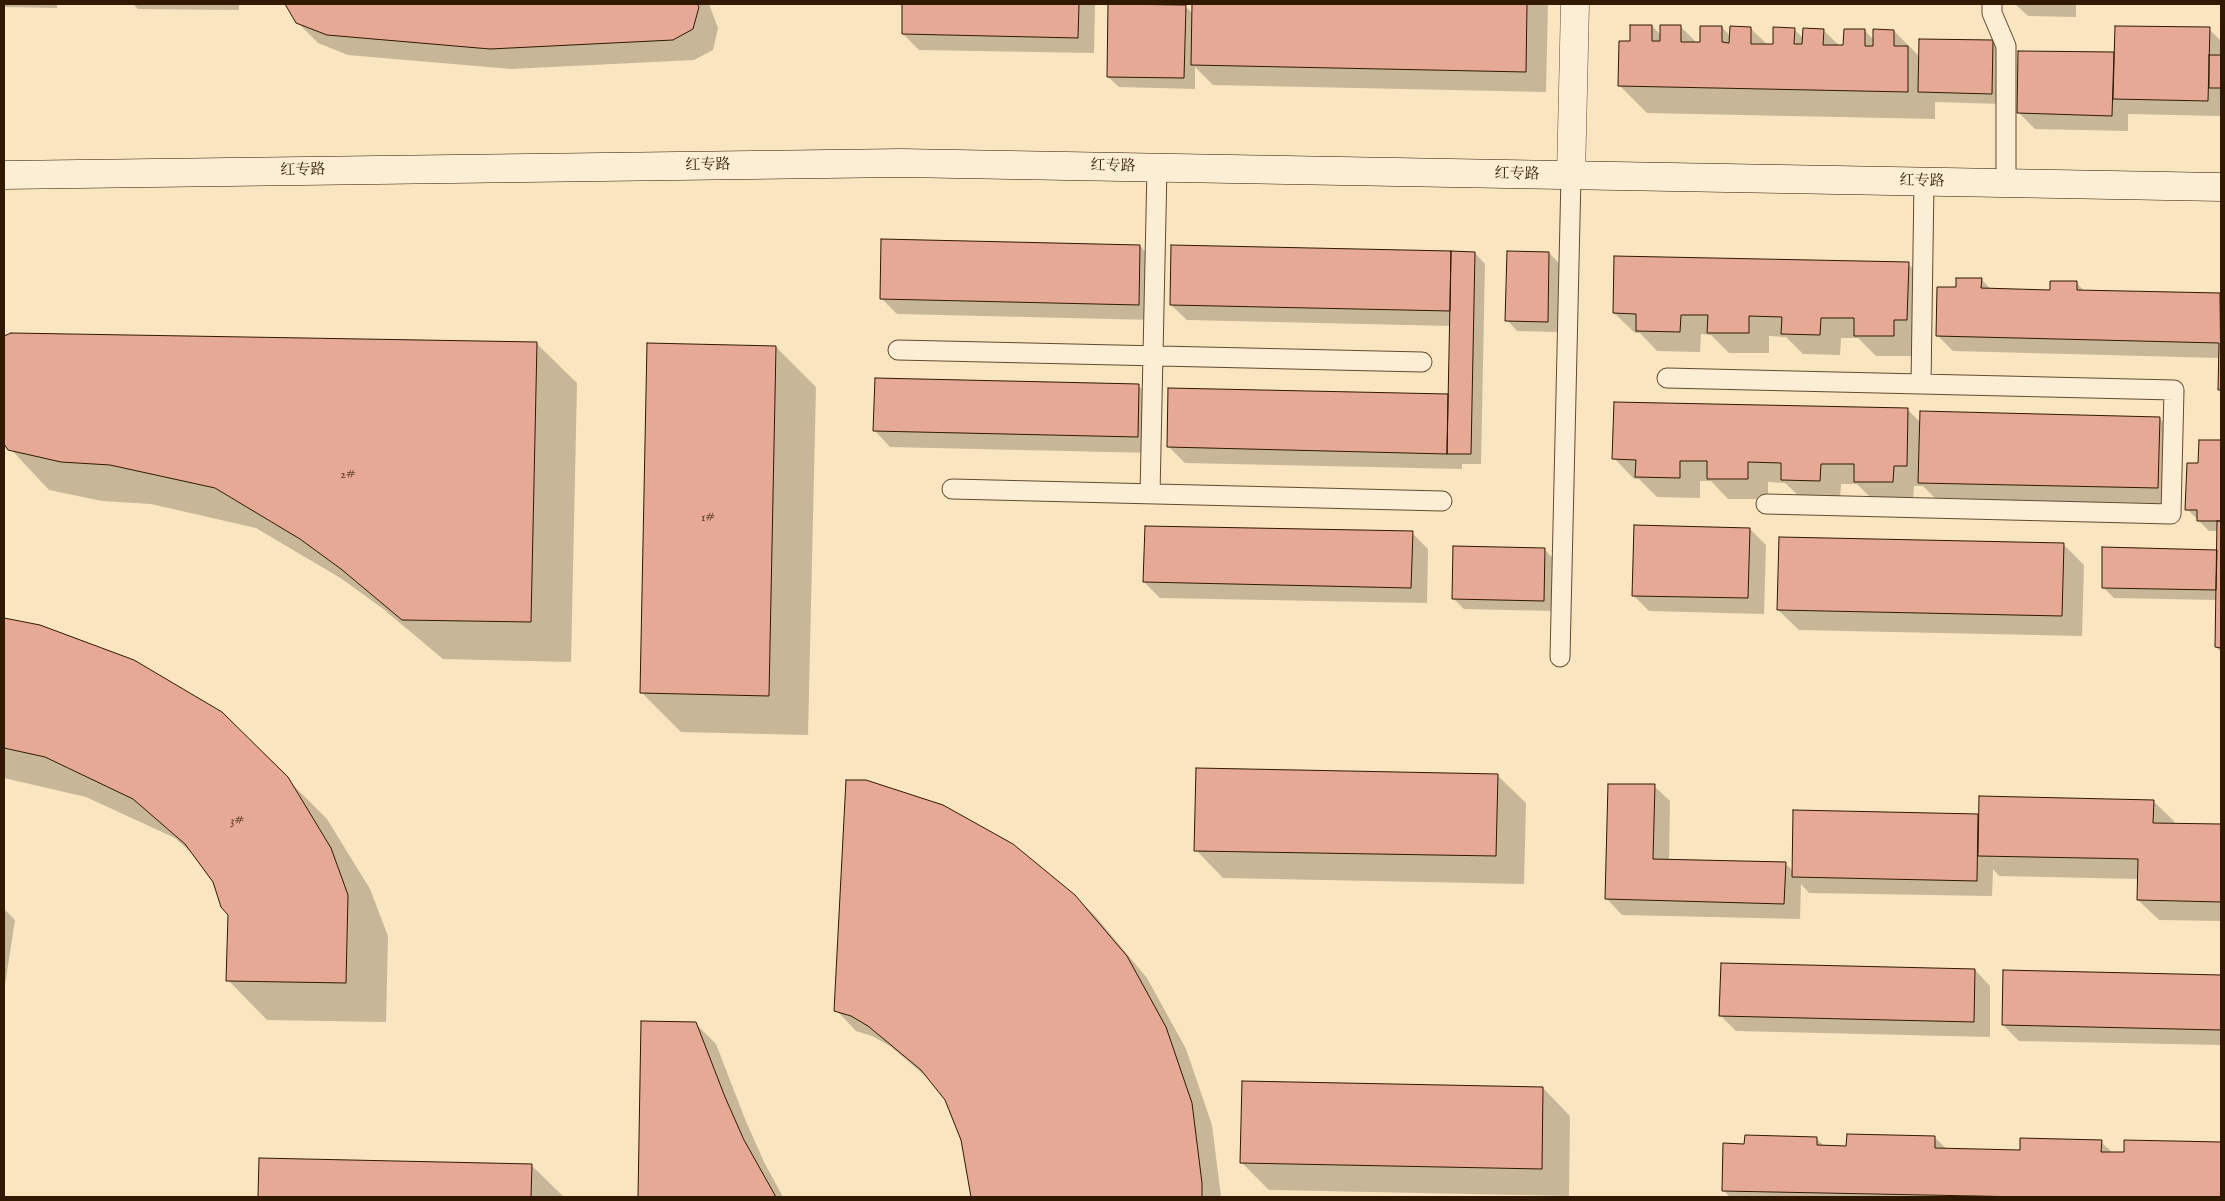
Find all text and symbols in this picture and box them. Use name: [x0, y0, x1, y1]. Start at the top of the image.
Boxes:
street label: 红专路: [685, 157, 731, 175]
street label: 红专路: [1090, 158, 1136, 176]
street label: 红专路: [280, 162, 326, 180]
street label: 红专路: [1494, 166, 1540, 184]
street label: 红专路: [1899, 173, 1945, 191]
house number: 2#: [340, 469, 356, 483]
house number: 1#: [701, 512, 715, 526]
house number: 3#: [230, 815, 244, 829]

